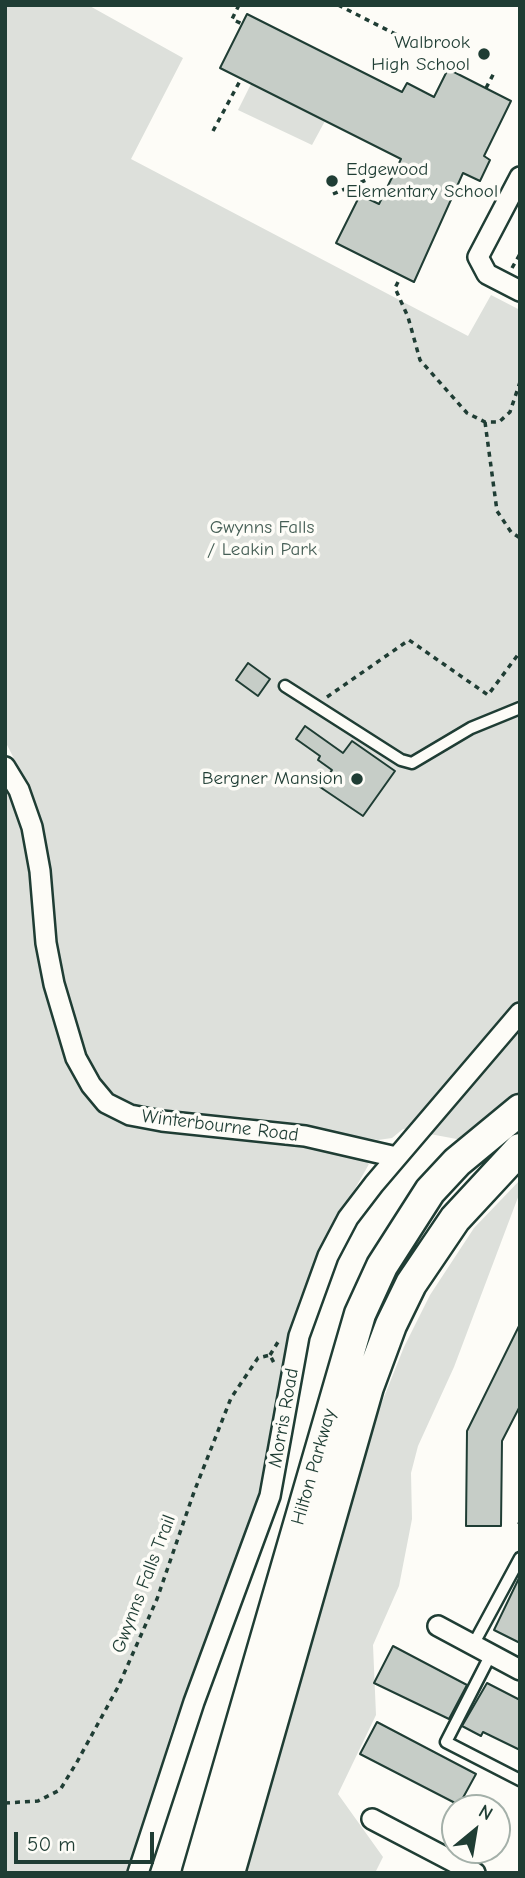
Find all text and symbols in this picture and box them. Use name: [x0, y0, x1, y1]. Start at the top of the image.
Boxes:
place label: Walbrook High School: [371, 32, 470, 76]
marker: Walbrook High School: [476, 46, 492, 62]
place label: Edgewood Elementary School: [346, 159, 498, 203]
marker: Edgewood Elementary School: [324, 173, 340, 189]
park label: Gwynns Falls / Leakin Park: [207, 517, 317, 561]
place label: Bergner Mansion: [202, 768, 343, 790]
marker: Bergner Mansion: [349, 771, 365, 787]
street label: Winterbourne Road: [140, 1105, 300, 1147]
street label: Morris Road: [264, 1366, 304, 1470]
street label: Hilton Parkway: [287, 1406, 341, 1528]
street label: Gwynns Falls Trail: [107, 1512, 181, 1656]
north arrow: [441, 1794, 511, 1864]
text: N: [475, 1800, 496, 1825]
scale bar: [18, 1818, 158, 1862]
text: 50 m: [27, 1832, 76, 1856]

